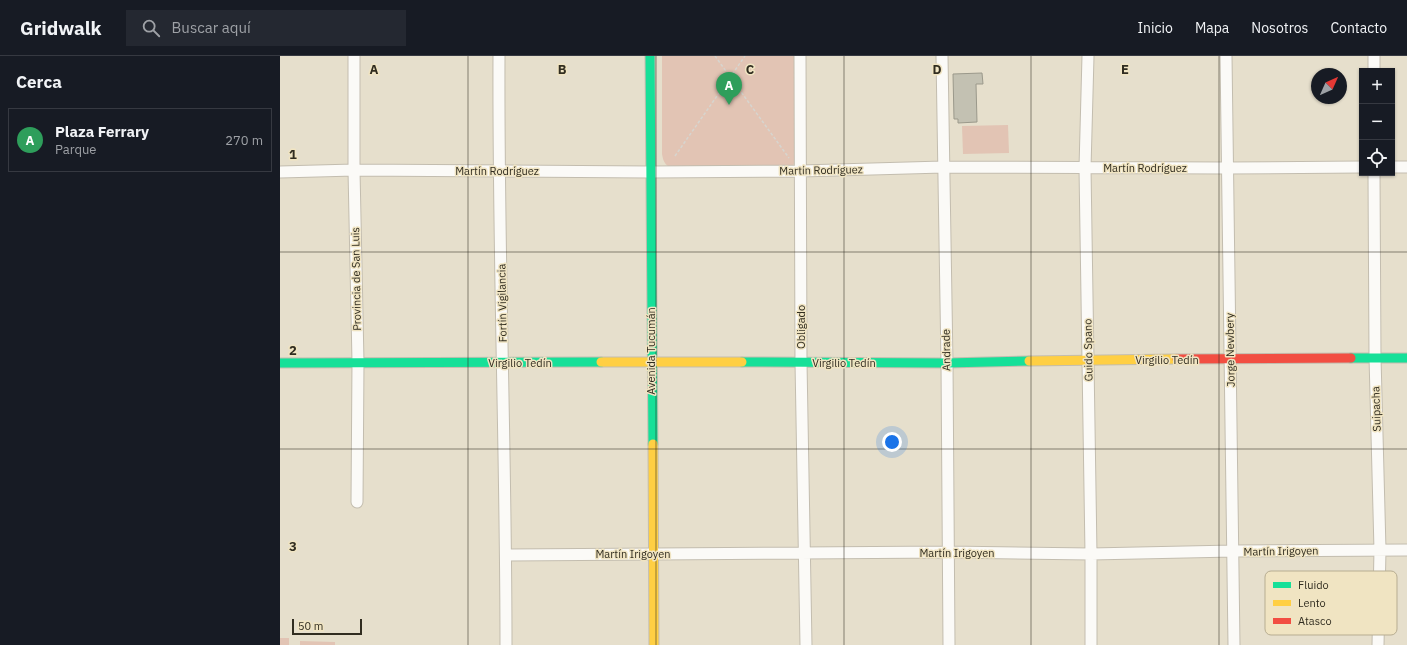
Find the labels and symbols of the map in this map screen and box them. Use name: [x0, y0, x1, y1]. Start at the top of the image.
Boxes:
text: A: [370, 61, 379, 78]
text: B: [558, 61, 567, 78]
text: C: [746, 61, 755, 78]
text: D: [932, 61, 942, 78]
text: E: [1121, 61, 1129, 78]
north arrow: [1311, 68, 1347, 104]
pin: A: [716, 72, 742, 105]
text: 1: [289, 146, 297, 163]
street label: Martín Rodríguez: [1103, 161, 1187, 175]
street label: Martín Rodríguez: [779, 162, 863, 178]
street label: Martín Rodríguez: [455, 164, 539, 178]
street label: Provincia de San Luis: [348, 227, 364, 331]
street label: Fortín Vigilancia: [494, 263, 510, 343]
street label: Obligado: [794, 305, 808, 349]
street label: Avenida Tucumán: [644, 307, 658, 395]
street label: Jorge Newbery: [1222, 312, 1238, 387]
street label: Guido Spano: [1080, 318, 1096, 382]
street label: Andrade: [939, 329, 953, 371]
text: 2: [289, 342, 297, 359]
street label: Virgilio Tedín: [1135, 353, 1199, 367]
street label: Virgilio Tedín: [488, 356, 552, 370]
street label: Virgilio Tedín: [812, 356, 876, 370]
street label: Suipacha: [1368, 386, 1384, 432]
your location: [882, 432, 902, 452]
text: 3: [289, 538, 297, 555]
street label: Martín Irigoyen: [1243, 543, 1319, 559]
street label: Martín Irigoyen: [919, 546, 995, 560]
street label: Martín Irigoyen: [595, 547, 671, 561]
legend: [1265, 571, 1397, 635]
text: Fluido: [1298, 578, 1329, 592]
text: Lento: [1298, 596, 1326, 610]
text: Atasco: [1298, 614, 1332, 628]
scale bar: [292, 617, 362, 636]

